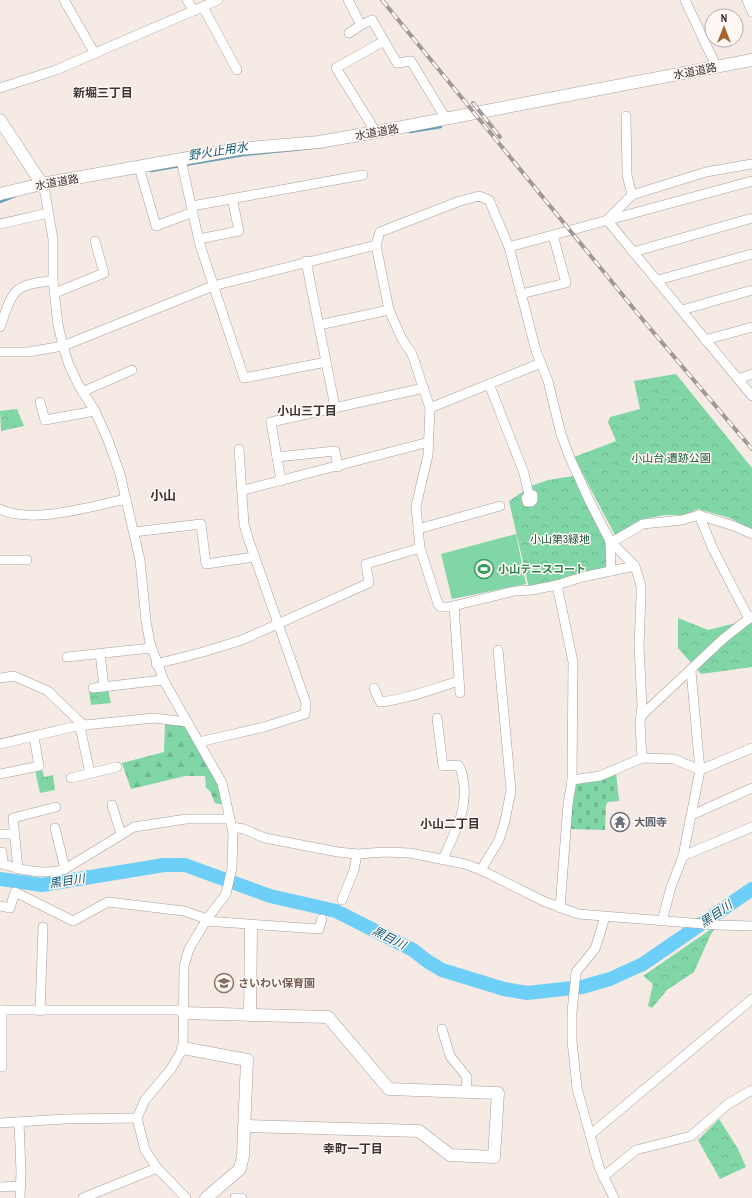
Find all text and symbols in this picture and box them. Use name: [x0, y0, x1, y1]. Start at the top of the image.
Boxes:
north arrow: [704, 8, 744, 48]
text: N: [721, 11, 727, 25]
street label: 水道道路: [672, 60, 718, 82]
district label: 新堀三丁目: [73, 85, 133, 101]
street label: 水道道路: [354, 121, 400, 143]
water label: 野火止用水: [187, 138, 251, 164]
street label: 水道道路: [34, 171, 80, 193]
district label: 小山三丁目: [277, 403, 337, 419]
park label: 小山台 遺跡公園: [631, 451, 711, 465]
district label: 小山: [150, 487, 176, 504]
park label: 小山第3緑地: [530, 532, 590, 546]
sports icon: 小山テニスコート: [473, 558, 495, 580]
place label: 小山テニスコート: [498, 562, 586, 576]
temple icon: 大圓寺: [609, 811, 631, 833]
place label: 大圓寺: [634, 815, 667, 829]
district label: 小山二丁目: [420, 816, 480, 832]
water label: 黒目川: [48, 870, 88, 892]
water label: 黒目川: [697, 896, 737, 931]
water label: 黒目川: [369, 923, 410, 954]
school or university icon: さいわい保育園: [213, 972, 235, 994]
place label: さいわい保育園: [238, 976, 315, 990]
district label: 幸町一丁目: [323, 1141, 383, 1157]

